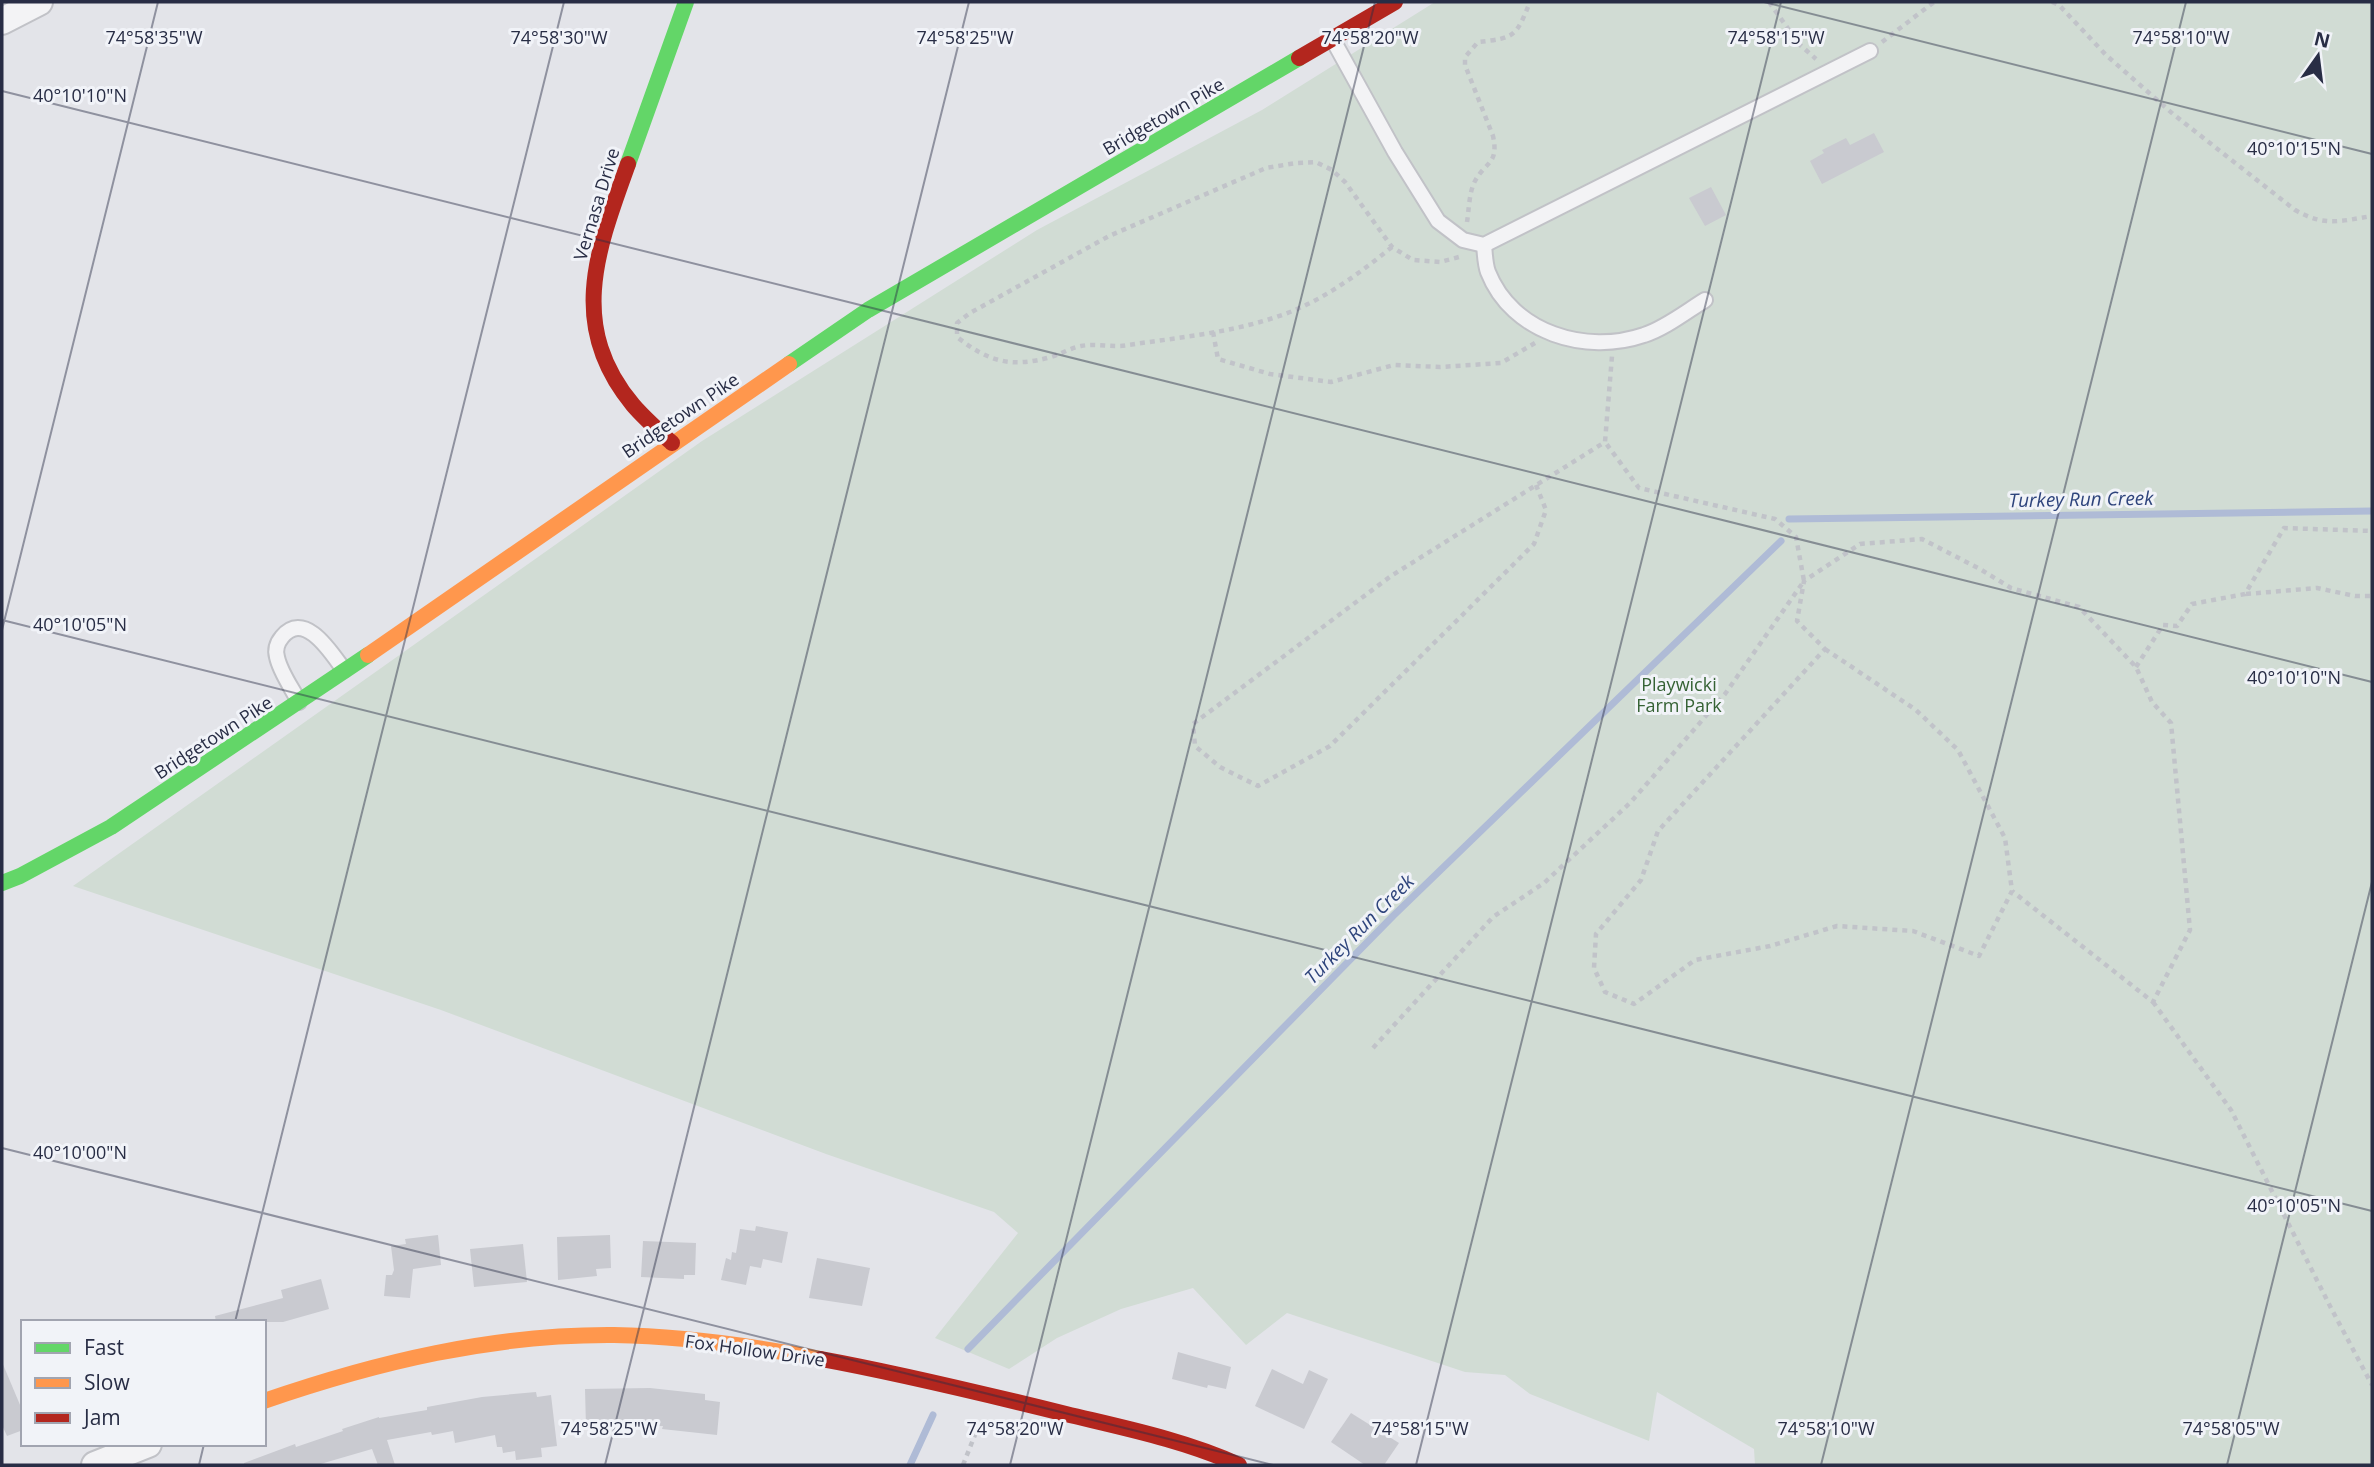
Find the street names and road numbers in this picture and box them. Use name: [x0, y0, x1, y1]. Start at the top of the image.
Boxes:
street label: Bridgetown Pike: [1098, 72, 1228, 160]
street label: Vernasa Drive: [567, 145, 625, 263]
street label: Bridgetown Pike: [617, 367, 743, 463]
street label: Bridgetown Pike: [149, 690, 277, 784]
street label: Fox Hollow Drive: [684, 1328, 826, 1372]

